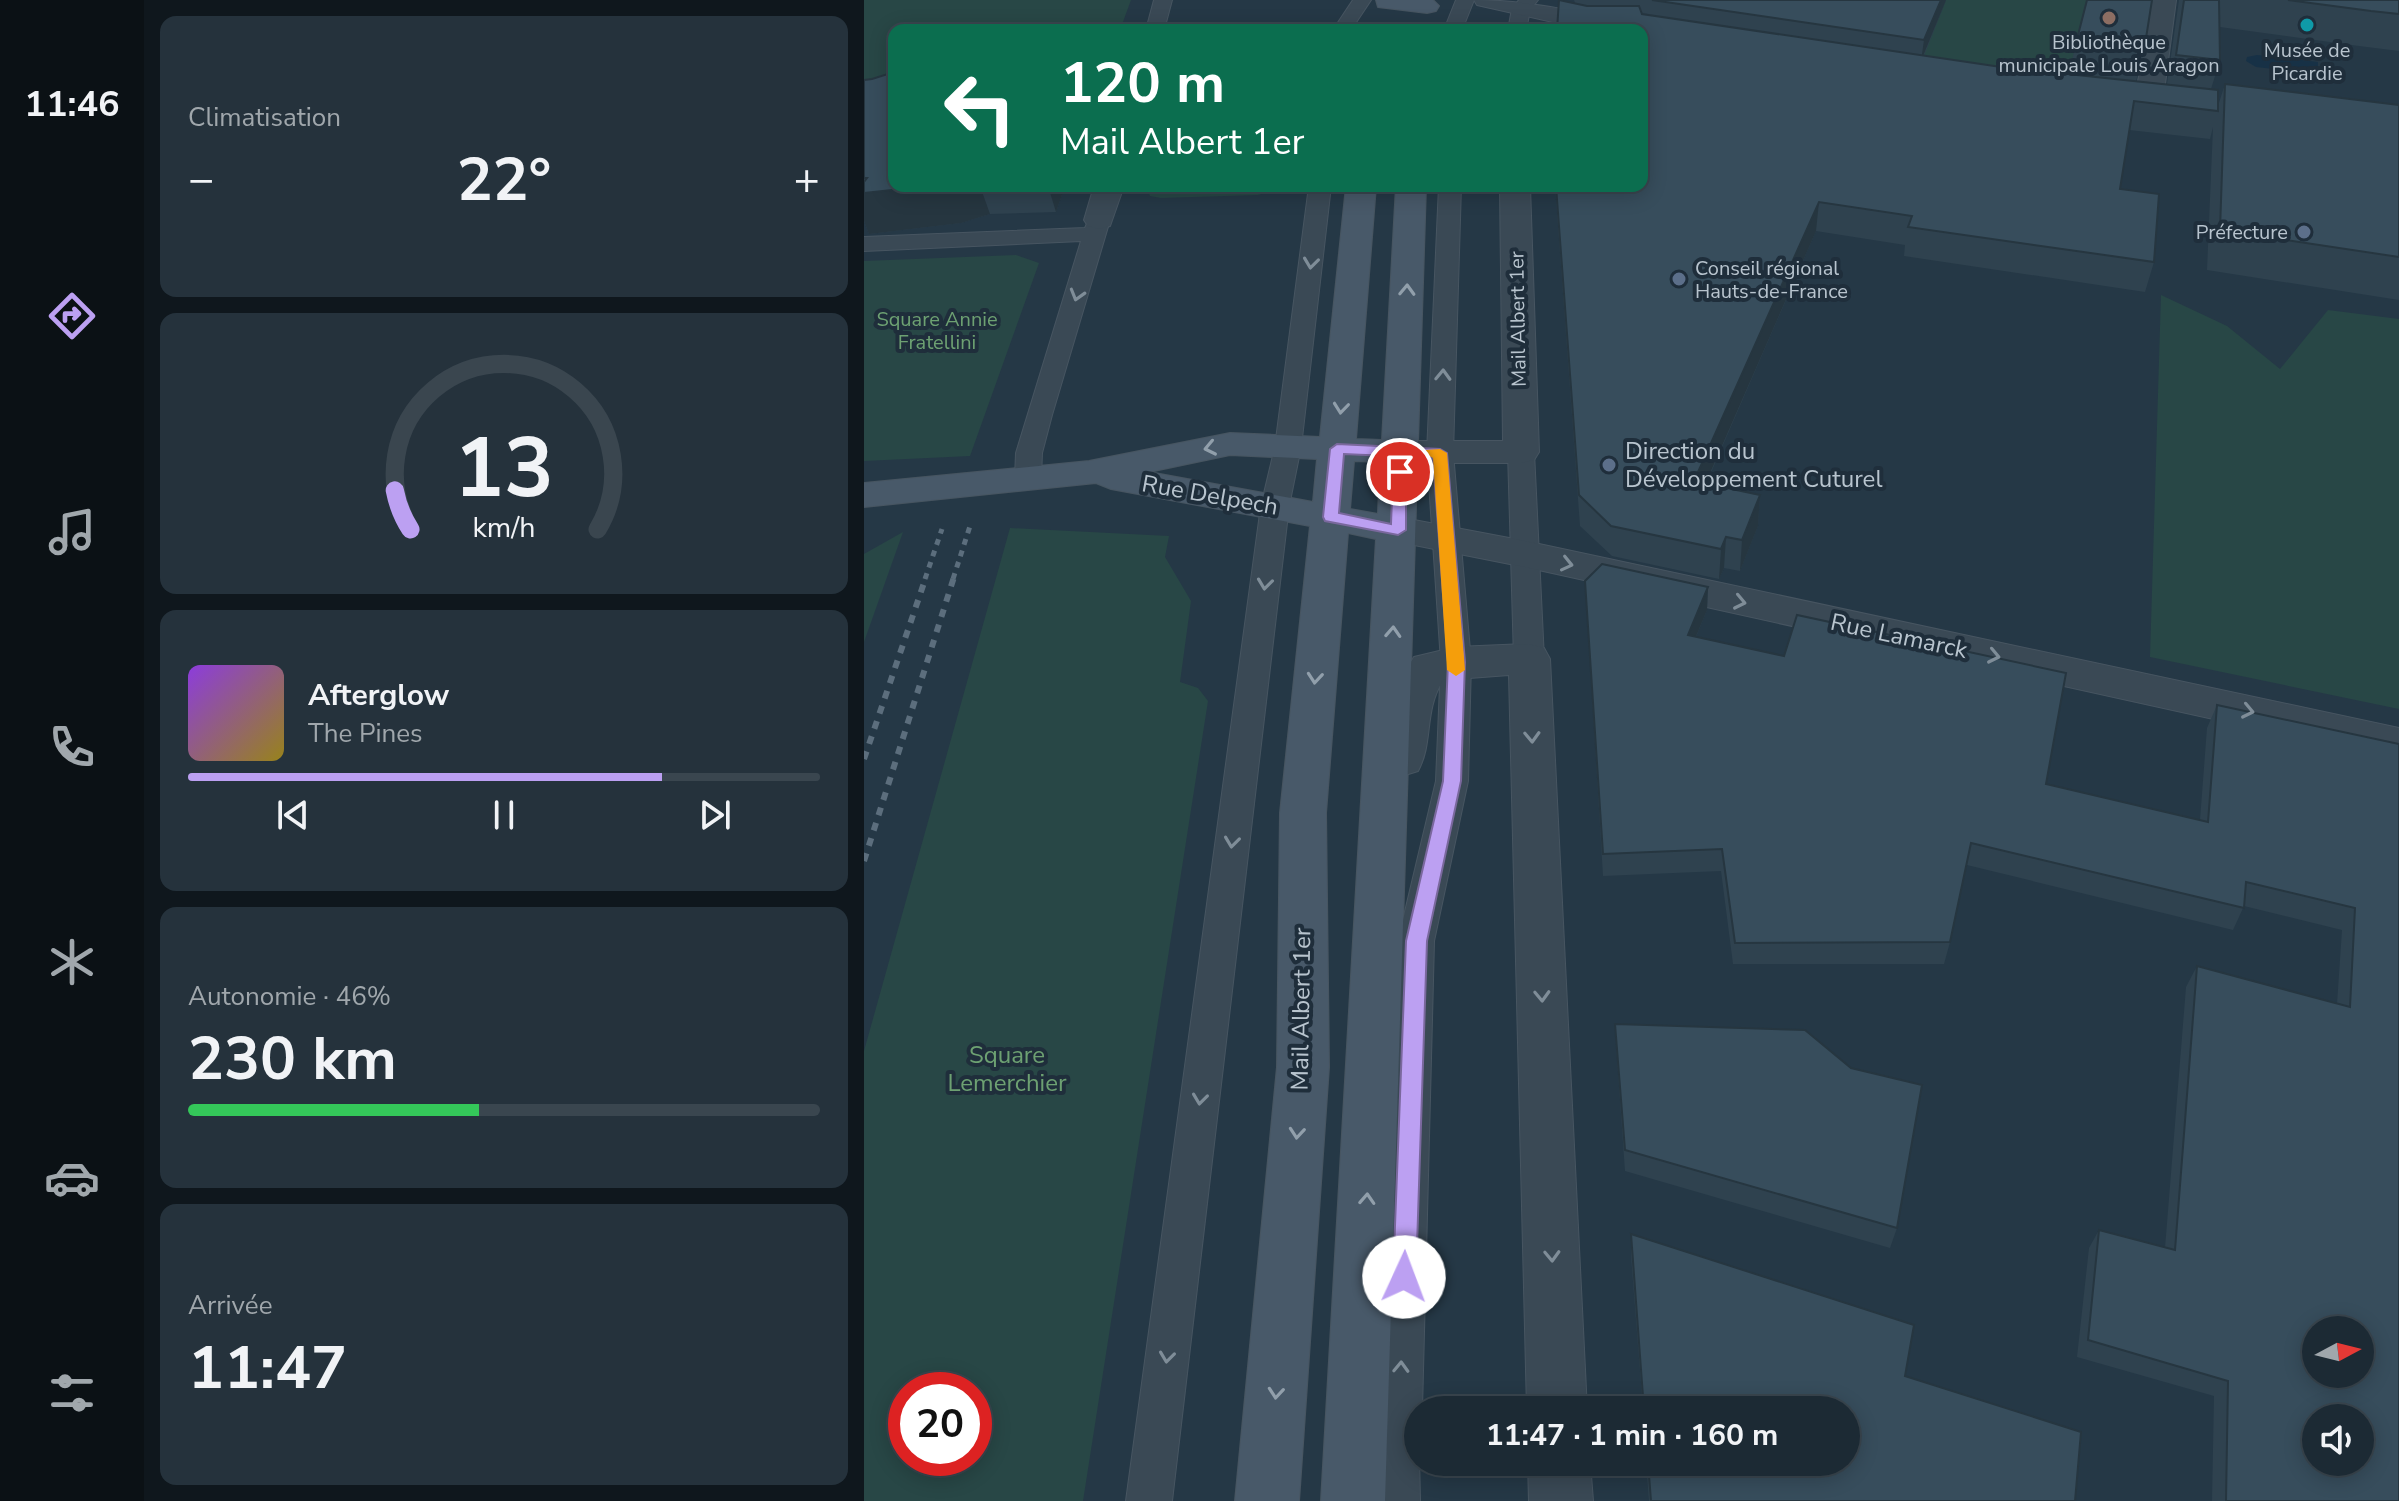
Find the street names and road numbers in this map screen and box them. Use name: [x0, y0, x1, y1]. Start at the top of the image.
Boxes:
street label: Mail Albert 1er: [1503, 251, 1533, 387]
street label: Rue Delpech: [1139, 467, 1281, 523]
street label: Rue Lamarck: [1828, 606, 1971, 666]
street label: Mail Albert 1er: [1284, 927, 1318, 1091]

